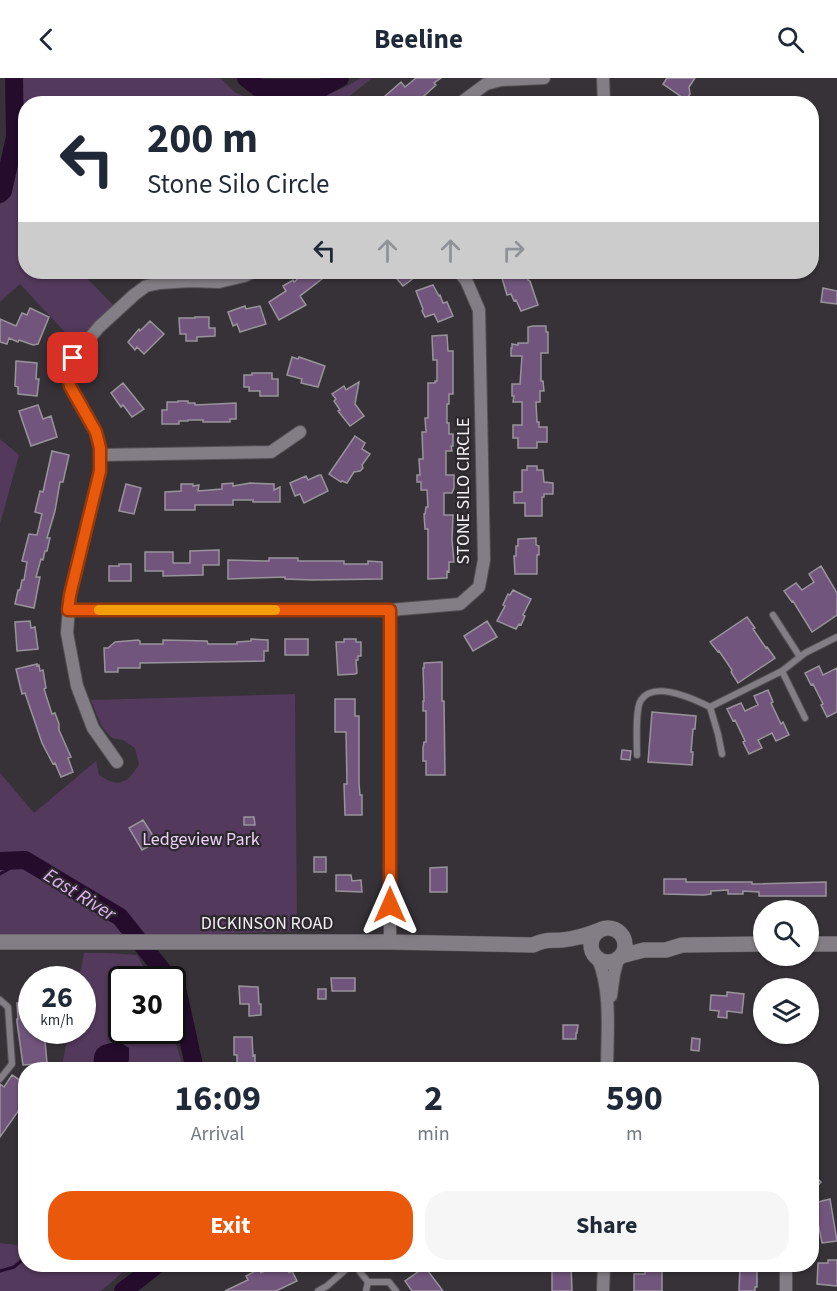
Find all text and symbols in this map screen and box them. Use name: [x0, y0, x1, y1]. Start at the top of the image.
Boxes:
text: Beeline: [374, 20, 463, 59]
icon: back: [30, 23, 63, 56]
icon: search: [774, 23, 807, 56]
text: 200 m: [147, 109, 258, 169]
icon: left: [48, 120, 126, 198]
text: Stone Silo Circle: [147, 165, 329, 204]
icon: left: [308, 234, 341, 267]
icon: ahead: [371, 234, 404, 267]
icon: ahead: [434, 234, 467, 267]
icon: right: [497, 234, 530, 267]
pin: [47, 332, 98, 383]
icon: arrive: [56, 341, 89, 374]
street label: STONE SILO CIRCLE: [451, 417, 476, 565]
park label: Ledgeview Park: [142, 827, 260, 852]
water label: East River: [38, 862, 122, 929]
position arrow: [358, 873, 422, 937]
map controls: [753, 900, 819, 1044]
button: search: [753, 900, 819, 966]
street label: DICKINSON ROAD: [201, 911, 333, 936]
speed limit sign: 30: [108, 966, 186, 1044]
text: 26: [41, 976, 73, 1019]
button: layers: [753, 978, 819, 1044]
text: km/h: [40, 1010, 74, 1031]
text: 16:09: [174, 1073, 261, 1124]
text: 2: [424, 1073, 443, 1124]
text: 590: [606, 1073, 663, 1124]
text: Arrival: [191, 1120, 244, 1148]
text: min: [417, 1120, 450, 1148]
text: m: [626, 1120, 643, 1148]
button: Exit: [48, 1191, 413, 1260]
button: Share: [425, 1191, 789, 1260]

